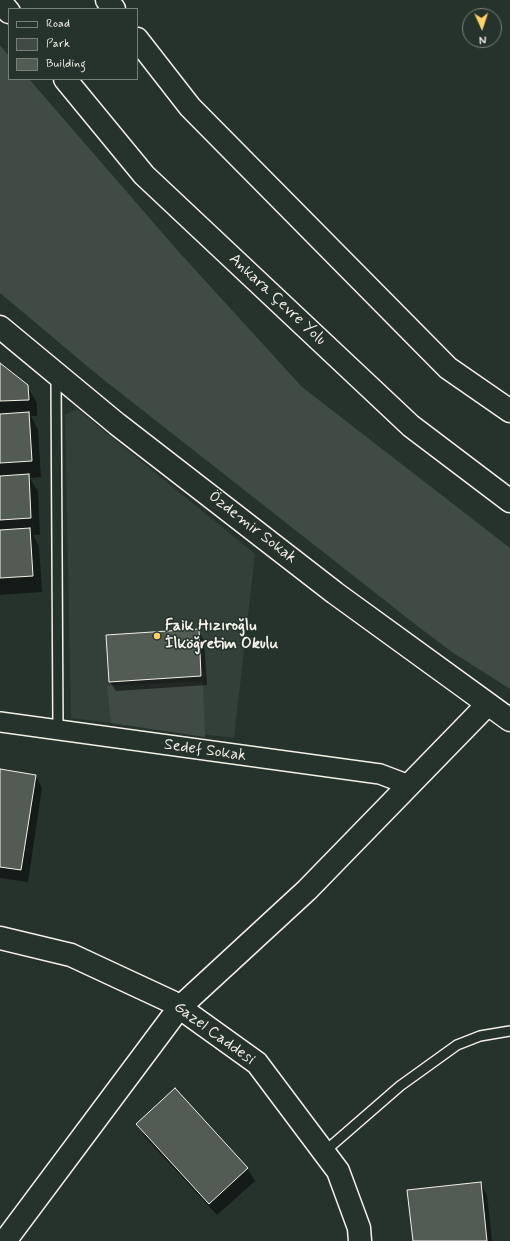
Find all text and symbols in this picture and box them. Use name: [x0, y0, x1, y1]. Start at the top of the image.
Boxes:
legend: [8, 8, 138, 80]
north arrow: [462, 8, 502, 48]
text: Road: [46, 16, 70, 32]
text: N: [479, 32, 487, 46]
text: Park: [46, 36, 70, 52]
text: Building: [46, 56, 86, 72]
street label: Ankara Çevre Yolu: [224, 250, 330, 350]
street label: Özdemir Sokak: [204, 488, 300, 568]
place label: Faik Hızıroğlu İlköğretim Okulu: [165, 617, 278, 655]
marker: Faik Hızıroğlu İlköğretim Okulu: [152, 631, 162, 641]
street label: Sedef Sokak: [163, 736, 247, 766]
street label: Gazel Caddesi: [170, 998, 258, 1070]

